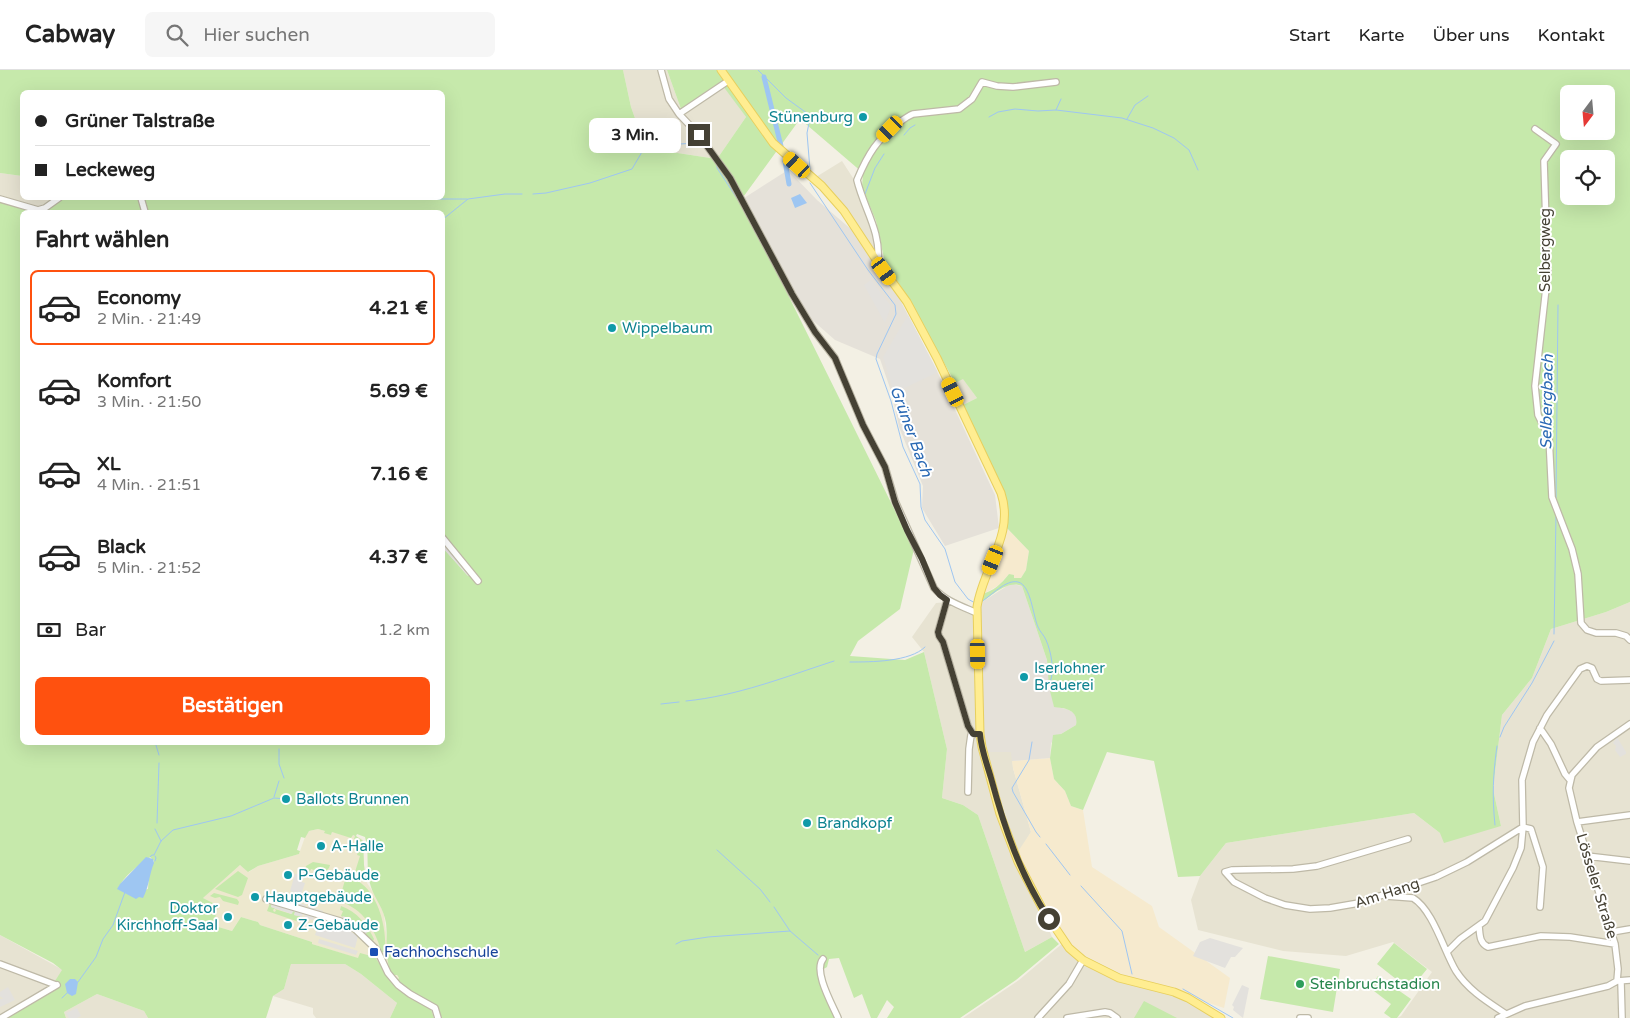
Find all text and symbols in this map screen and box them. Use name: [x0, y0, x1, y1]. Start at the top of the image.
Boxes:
search box: [145, 12, 495, 57]
text: Cabway: [25, 20, 115, 49]
icon: search: [163, 21, 191, 49]
text: Hier suchen: [203, 24, 310, 46]
text: Start: [1289, 24, 1330, 46]
text: Karte: [1358, 24, 1404, 46]
text: Über uns: [1432, 24, 1510, 46]
text: Kontakt: [1538, 24, 1605, 46]
north arrow: [1560, 85, 1615, 140]
map controls: [1560, 85, 1615, 205]
place label: Stünenburg: [769, 108, 853, 126]
text: Grüner Talstraße: [65, 110, 215, 132]
marker: Stünenburg: [857, 111, 869, 123]
car: [874, 113, 905, 145]
callout: 3 Min.: [589, 118, 682, 152]
route end: [688, 124, 710, 146]
text: 3 Min.: [611, 125, 659, 145]
car: [780, 149, 813, 181]
button: locate: [1560, 150, 1615, 205]
text: Leckeweg: [65, 159, 155, 181]
street label: Selbergweg: [1536, 208, 1554, 292]
text: Fahrt wählen: [35, 227, 169, 253]
car: [869, 254, 898, 288]
icon: car: [37, 285, 82, 330]
text: Economy: [97, 287, 181, 309]
text: 4.21 €: [369, 297, 428, 319]
text: 2 Min. · 21:49: [97, 309, 201, 329]
place label: Wippelbaum: [622, 319, 713, 337]
marker: Wippelbaum: [606, 322, 618, 334]
water label: Selbergbach: [1536, 353, 1558, 450]
icon: car: [37, 368, 82, 413]
text: Komfort: [97, 370, 171, 392]
car: [939, 375, 966, 409]
text: 5.69 €: [370, 380, 428, 402]
water label: Grüner Bach: [885, 383, 937, 481]
text: 3 Min. · 21:50: [97, 392, 201, 412]
icon: car: [37, 451, 82, 496]
text: XL: [97, 453, 121, 475]
text: 7.16 €: [370, 463, 428, 485]
text: 4 Min. · 21:51: [97, 475, 201, 495]
icon: car: [37, 534, 82, 579]
text: Black: [97, 536, 146, 558]
car: [980, 543, 1005, 577]
text: 4.37 €: [369, 546, 428, 568]
text: 5 Min. · 21:52: [97, 558, 201, 578]
icon: cash: [35, 616, 63, 644]
text: Bar: [75, 619, 106, 641]
text: 1.2 km: [378, 620, 430, 640]
car: [970, 639, 985, 669]
place label: Iserlohner Brauerei: [1034, 659, 1105, 694]
marker: Iserlohner Brauerei: [1018, 671, 1030, 683]
button: Bestätigen: [35, 677, 430, 735]
place label: Ballots Brunnen: [296, 790, 409, 808]
marker: Ballots Brunnen: [280, 793, 292, 805]
place label: Brandkopf: [817, 814, 893, 832]
marker: Brandkopf: [801, 817, 813, 829]
street label: Lösseler Straße: [1572, 831, 1622, 941]
place label: A-Halle: [331, 837, 384, 855]
marker: A-Halle: [315, 840, 327, 852]
place label: P-Gebäude: [298, 866, 379, 884]
marker: P-Gebäude: [282, 869, 294, 881]
street label: Am Hang: [1352, 874, 1422, 912]
place label: Hauptgebäude: [265, 888, 372, 906]
marker: Hauptgebäude: [249, 891, 261, 903]
place label: Doktor Kirchhoff-Saal: [117, 899, 218, 934]
route start: [1038, 908, 1060, 930]
marker: Doktor Kirchhoff-Saal: [222, 911, 234, 923]
place label: Z-Gebäude: [298, 916, 378, 934]
marker: Z-Gebäude: [282, 919, 294, 931]
place label: Fachhochschule: [384, 943, 499, 961]
marker: Fachhochschule: [368, 946, 380, 958]
place label: Steinbruchstadion: [1310, 975, 1440, 993]
marker: Steinbruchstadion: [1294, 978, 1306, 990]

